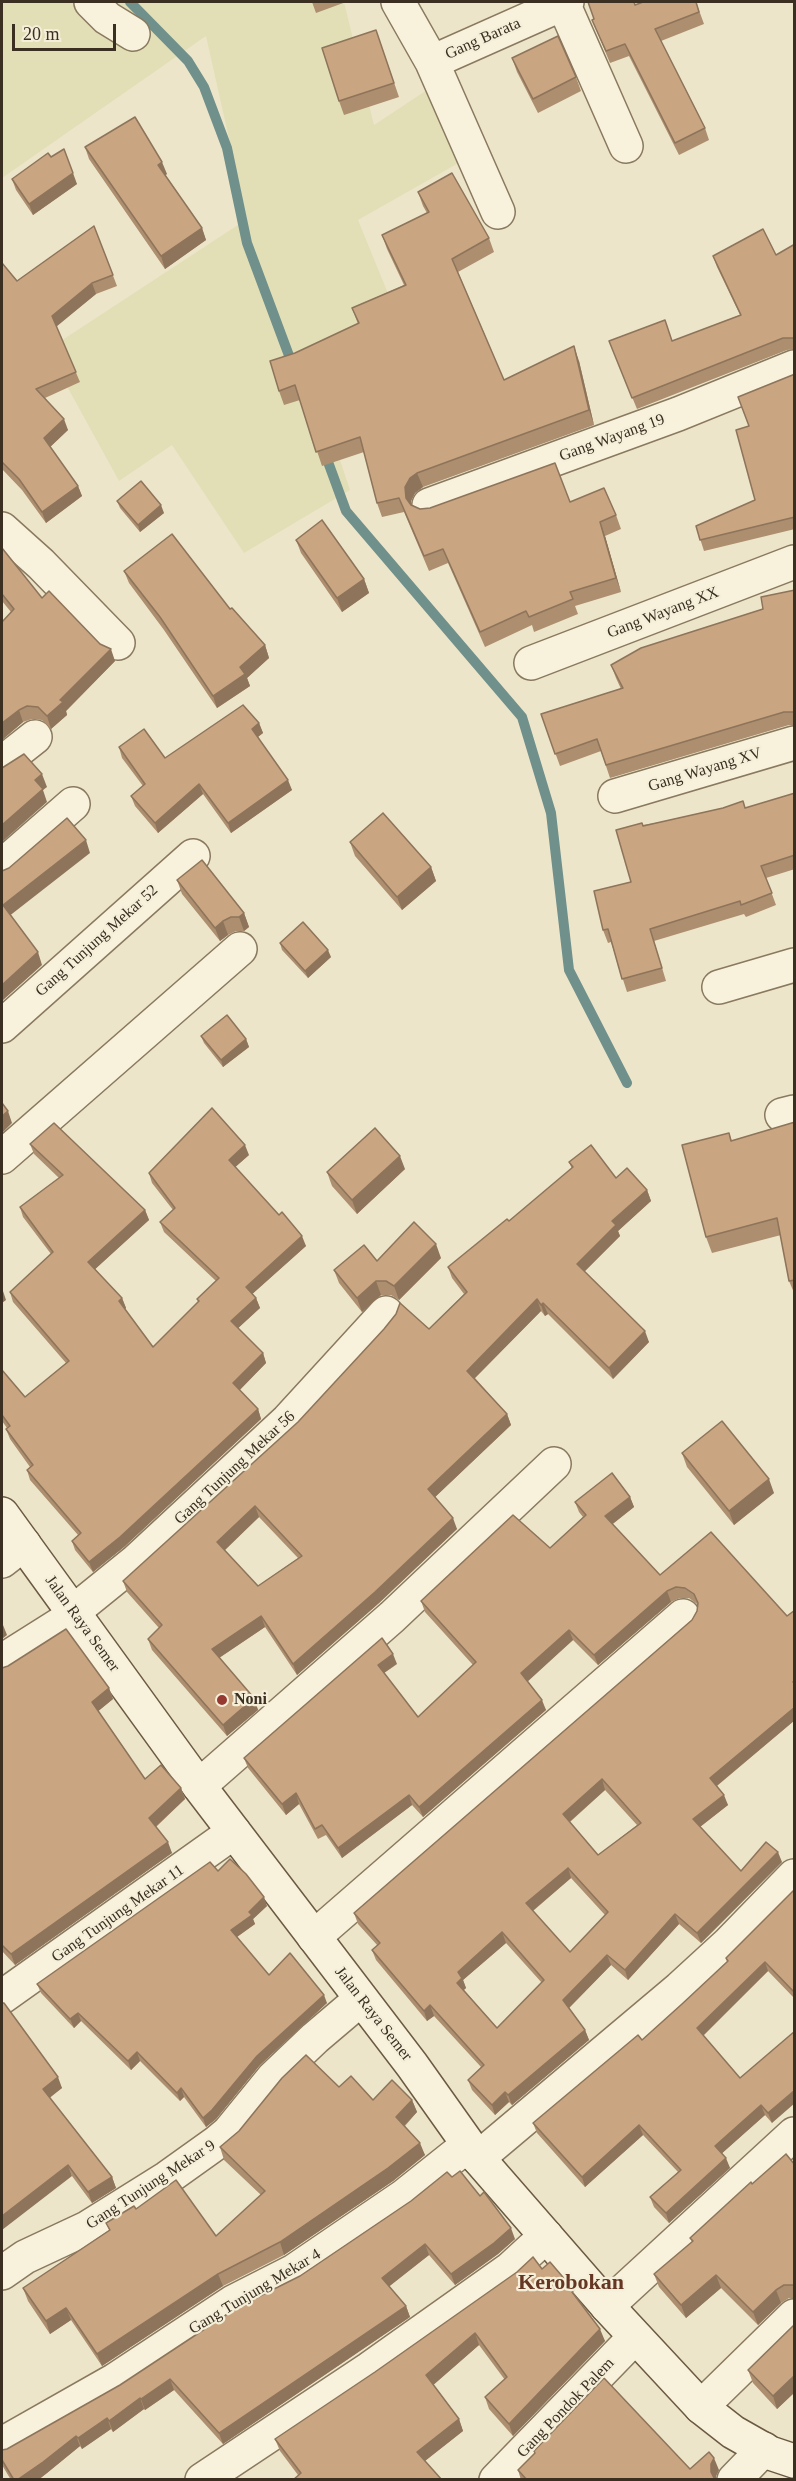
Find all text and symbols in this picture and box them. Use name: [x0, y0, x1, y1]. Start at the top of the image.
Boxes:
scale bar: [15, 12, 118, 50]
street label: Gang Barata: [442, 14, 524, 64]
text: 20 m: [23, 24, 60, 44]
street label: Gang Wayang 19: [557, 410, 667, 466]
street label: Gang Wayang XX: [605, 583, 721, 643]
street label: Gang Wayang XV: [646, 744, 764, 796]
street label: Gang Tunjung Mekar 52: [32, 881, 162, 1001]
street label: Gang Tunjung Mekar 56: [171, 1407, 299, 1529]
street label: Jalan Raya Semer: [41, 1572, 123, 1676]
place label: Noni: [234, 1690, 267, 1710]
marker: Noni: [215, 1693, 229, 1707]
street label: Gang Tunjung Mekar 11: [48, 1861, 188, 1967]
street label: Jalan Raya Semer: [330, 1963, 416, 2065]
street label: Gang Tunjung Mekar 9: [83, 2136, 219, 2234]
street label: Gang Tunjung Mekar 4: [186, 2245, 324, 2339]
district label: Kerobokan: [518, 2270, 624, 2296]
street label: Gang Pondok Palem: [513, 2354, 619, 2462]

